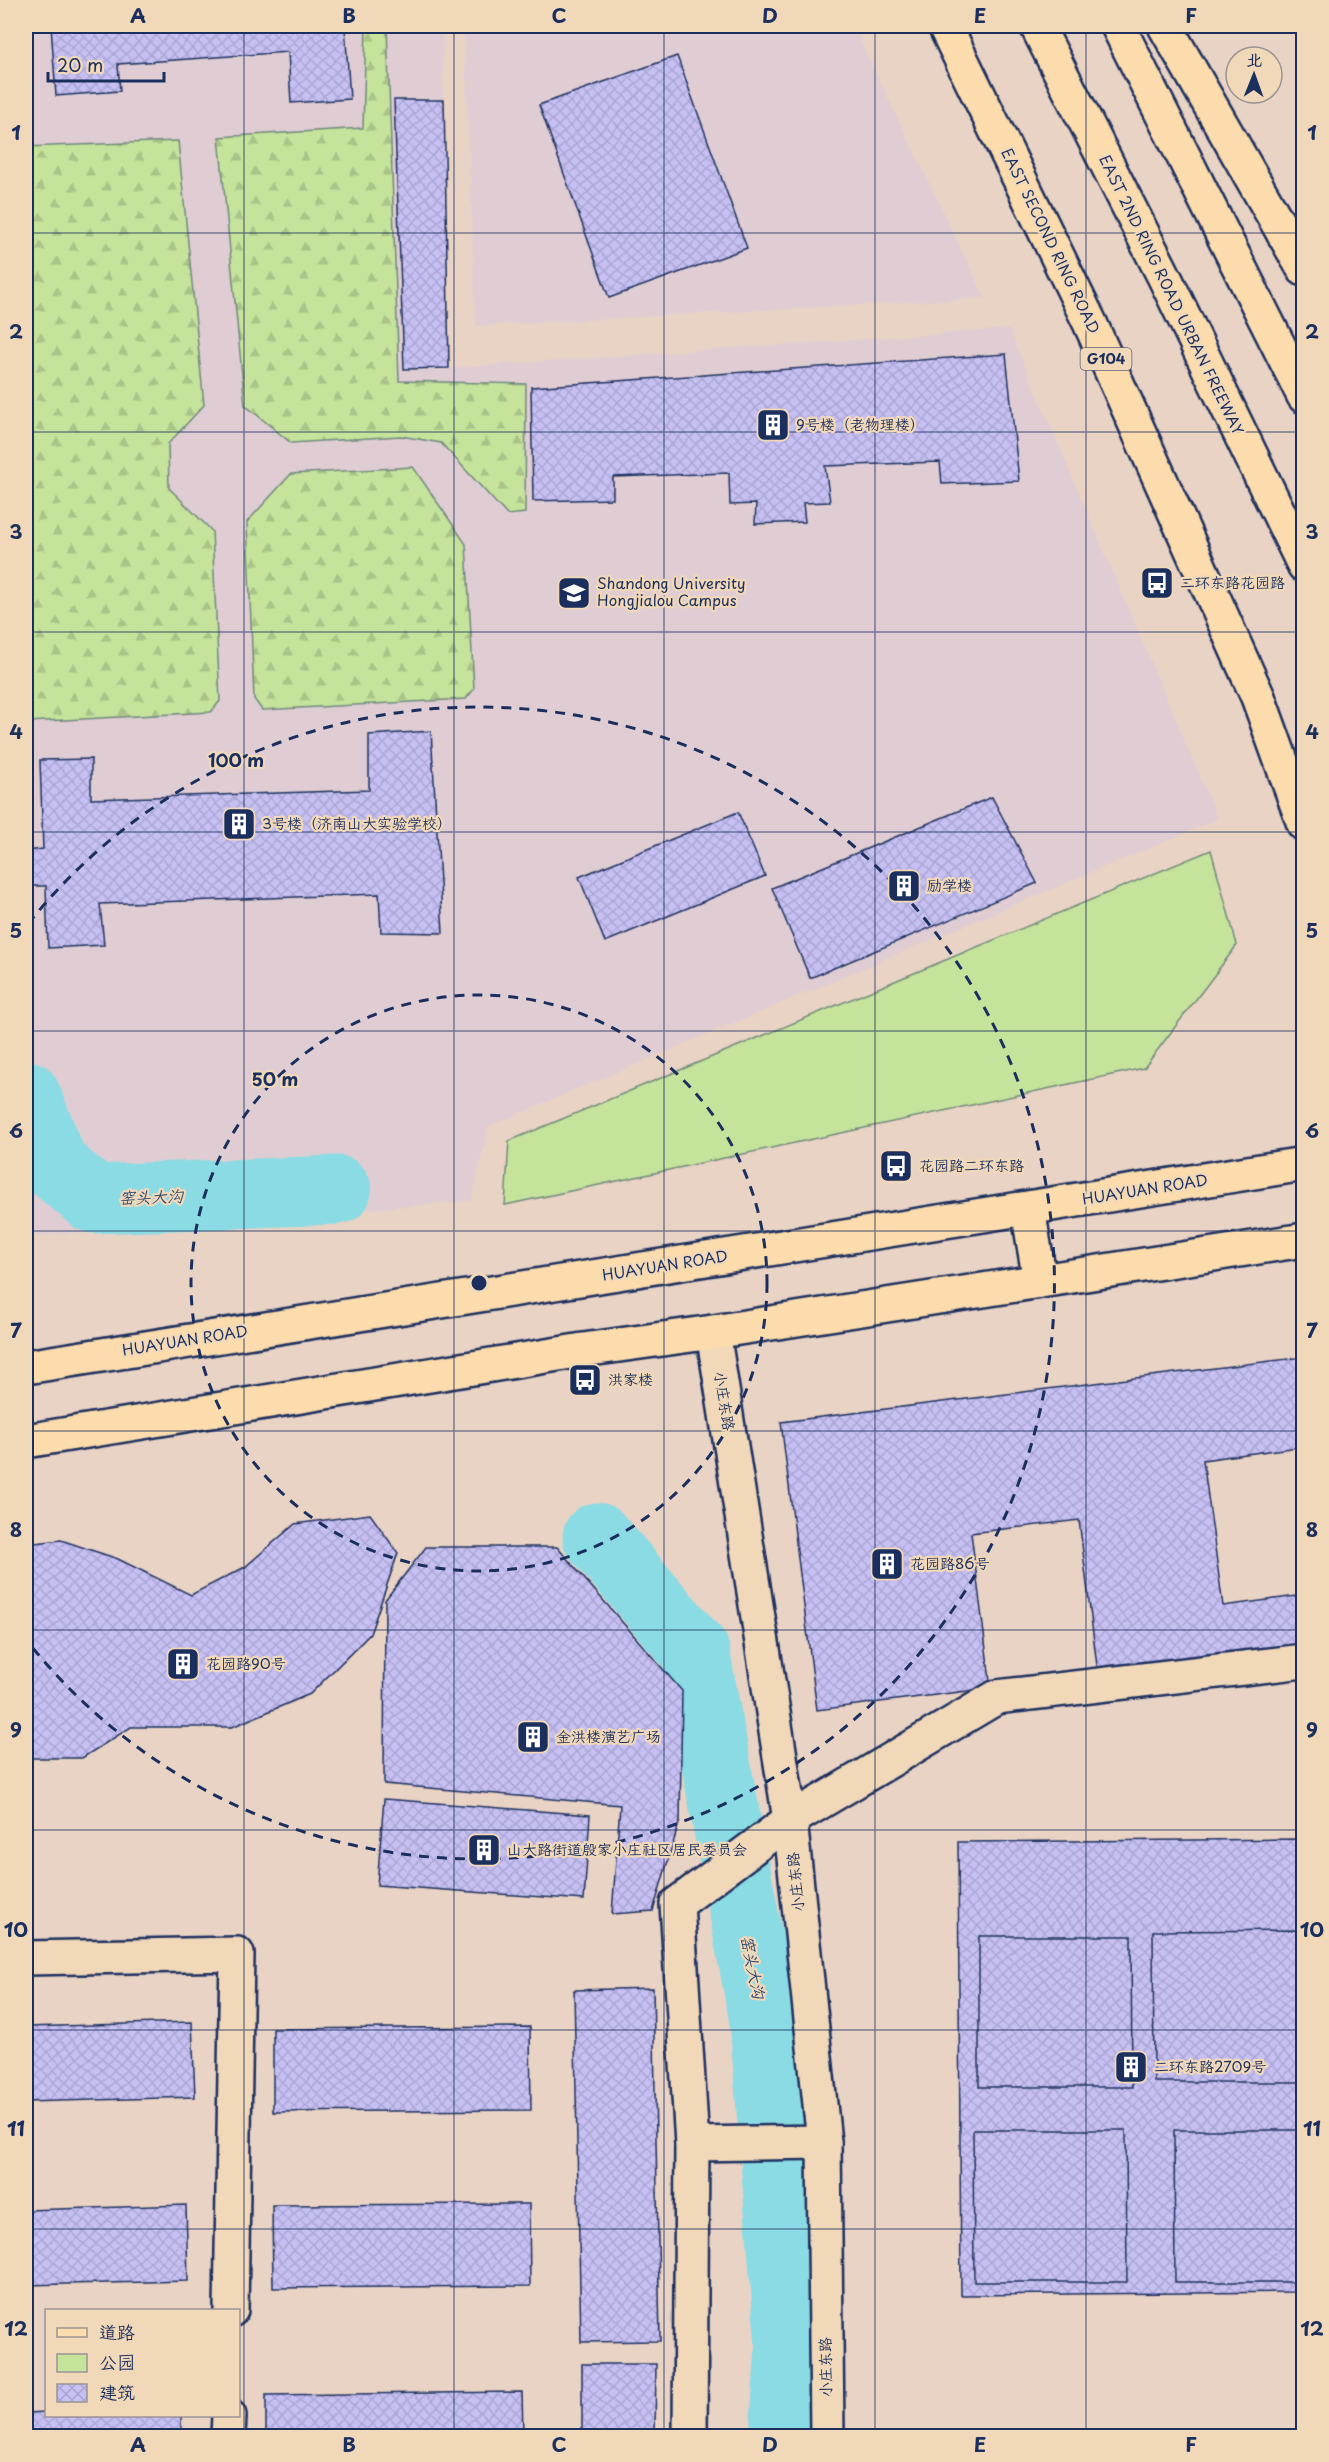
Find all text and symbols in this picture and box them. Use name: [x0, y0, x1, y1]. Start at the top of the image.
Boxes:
text: A: [130, 0, 146, 30]
text: B: [342, 0, 356, 30]
text: C: [551, 0, 567, 30]
text: D: [762, 0, 778, 30]
text: E: [974, 0, 986, 30]
text: F: [1185, 0, 1197, 30]
scale bar: [48, 45, 164, 83]
north arrow: [1224, 45, 1284, 105]
text: 北: [1246, 47, 1262, 71]
text: 20 m: [57, 51, 103, 78]
text: 1: [11, 117, 21, 147]
text: 1: [1307, 117, 1317, 147]
street label: EAST SECOND RING ROAD: [996, 144, 1106, 337]
street label: EAST 2ND RING ROAD URBAN FREEWAY: [1094, 150, 1250, 438]
text: 2: [9, 316, 23, 346]
text: 2: [1305, 316, 1319, 346]
road number: G104: [1080, 348, 1132, 370]
building icon: 9号楼（老物理楼）: [755, 407, 791, 443]
place label: 9号楼（老物理楼）: [796, 412, 925, 435]
text: 3: [9, 516, 23, 546]
text: 3: [1305, 516, 1319, 546]
bus stop icon: 二环东路花园路: [1139, 565, 1175, 601]
place label: 二环东路花园路: [1180, 570, 1285, 593]
place label: Shandong University Hongjialou Campus: [597, 571, 746, 611]
school or university icon: Shandong University Hongjialou Campus: [556, 575, 592, 611]
text: 4: [9, 716, 23, 746]
text: 4: [1305, 716, 1319, 746]
text: 100 m: [208, 746, 264, 773]
building icon: 3号楼（济南山大实验学校）: [221, 806, 257, 842]
place label: 3号楼（济南山大实验学校）: [262, 811, 452, 834]
building icon: 励学楼: [886, 868, 922, 904]
place label: 励学楼: [927, 873, 972, 896]
text: 5: [10, 915, 22, 945]
text: 5: [1306, 915, 1318, 945]
text: 50 m: [252, 1065, 298, 1092]
text: 6: [9, 1115, 23, 1145]
text: 6: [1305, 1115, 1319, 1145]
bus stop icon: 花园路二环东路: [878, 1148, 914, 1184]
place label: 花园路二环东路: [919, 1153, 1024, 1176]
street label: HUAYUAN ROAD: [1080, 1167, 1209, 1210]
water label: 窑头大沟: [119, 1183, 185, 1209]
street label: HUAYUAN ROAD: [600, 1243, 729, 1286]
centre of rings: [469, 1273, 489, 1293]
text: 7: [10, 1315, 22, 1345]
text: 7: [1306, 1315, 1318, 1345]
street label: HUAYUAN ROAD: [120, 1318, 249, 1361]
bus stop icon: 洪家楼: [567, 1362, 603, 1398]
place label: 洪家楼: [608, 1367, 653, 1390]
street label: 小庄东路: [709, 1369, 742, 1432]
text: 8: [10, 1514, 22, 1544]
text: 8: [1306, 1514, 1318, 1544]
building icon: 花园路86号: [869, 1546, 905, 1582]
place label: 花园路86号: [910, 1551, 989, 1574]
building icon: 花园路90号: [165, 1646, 201, 1682]
place label: 花园路90号: [206, 1651, 286, 1674]
text: 9: [10, 1714, 22, 1744]
text: 9: [1306, 1714, 1318, 1744]
building icon: 金洪楼演艺广场: [515, 1719, 551, 1755]
place label: 金洪楼演艺广场: [556, 1724, 661, 1747]
building icon: 山大路街道殷家小庄社区居民委员会: [466, 1832, 502, 1868]
place label: 山大路街道殷家小庄社区居民委员会: [507, 1837, 747, 1860]
street label: 小庄东路: [780, 1851, 809, 1913]
text: 10: [4, 1914, 28, 1944]
text: 10: [1300, 1914, 1324, 1944]
water label: 窑头大沟: [736, 1933, 772, 2002]
building icon: 二环东路2709号: [1113, 2049, 1149, 2085]
place label: 二环东路2709号: [1154, 2054, 1266, 2077]
text: 11: [7, 2113, 25, 2143]
text: 11: [1303, 2113, 1321, 2143]
legend: [45, 2309, 240, 2417]
text: 12: [4, 2313, 28, 2343]
text: 12: [1300, 2313, 1324, 2343]
text: 道路: [99, 2318, 135, 2345]
street label: 小庄东路: [812, 2337, 837, 2397]
text: 公园: [99, 2348, 135, 2375]
text: 建筑: [99, 2378, 135, 2405]
text: A: [130, 2429, 146, 2459]
text: B: [342, 2429, 356, 2459]
text: C: [551, 2429, 567, 2459]
text: D: [762, 2429, 778, 2459]
text: E: [974, 2429, 986, 2459]
text: F: [1185, 2429, 1197, 2459]

